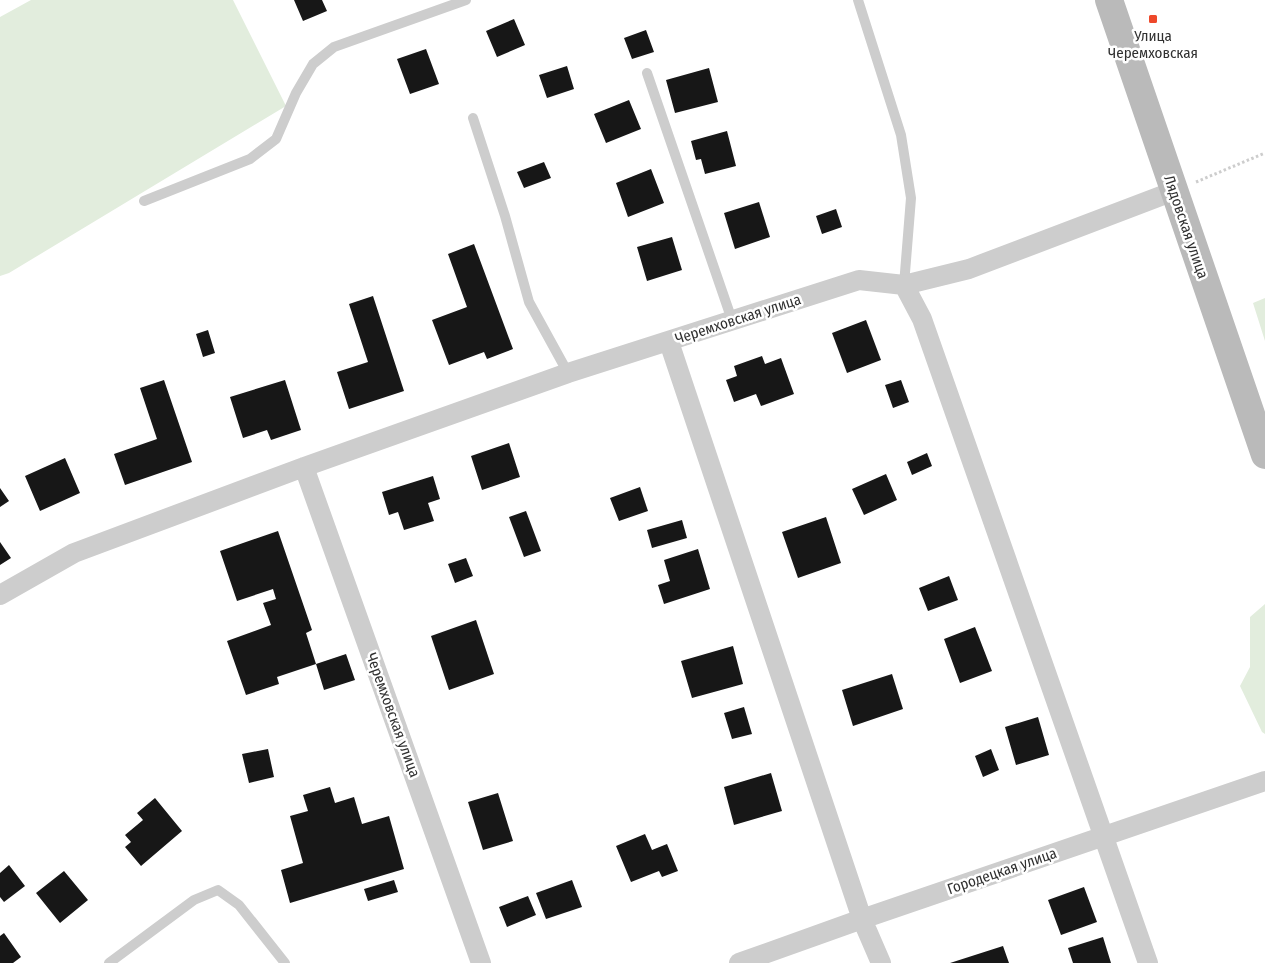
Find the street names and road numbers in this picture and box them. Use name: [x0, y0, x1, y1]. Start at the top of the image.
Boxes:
street label: Лядовская улица: [1160, 173, 1212, 281]
street label: Черемховская улица: [673, 290, 803, 348]
street label: Черемховская улица: [362, 650, 424, 780]
street label: Городецкая улица: [945, 844, 1059, 898]

